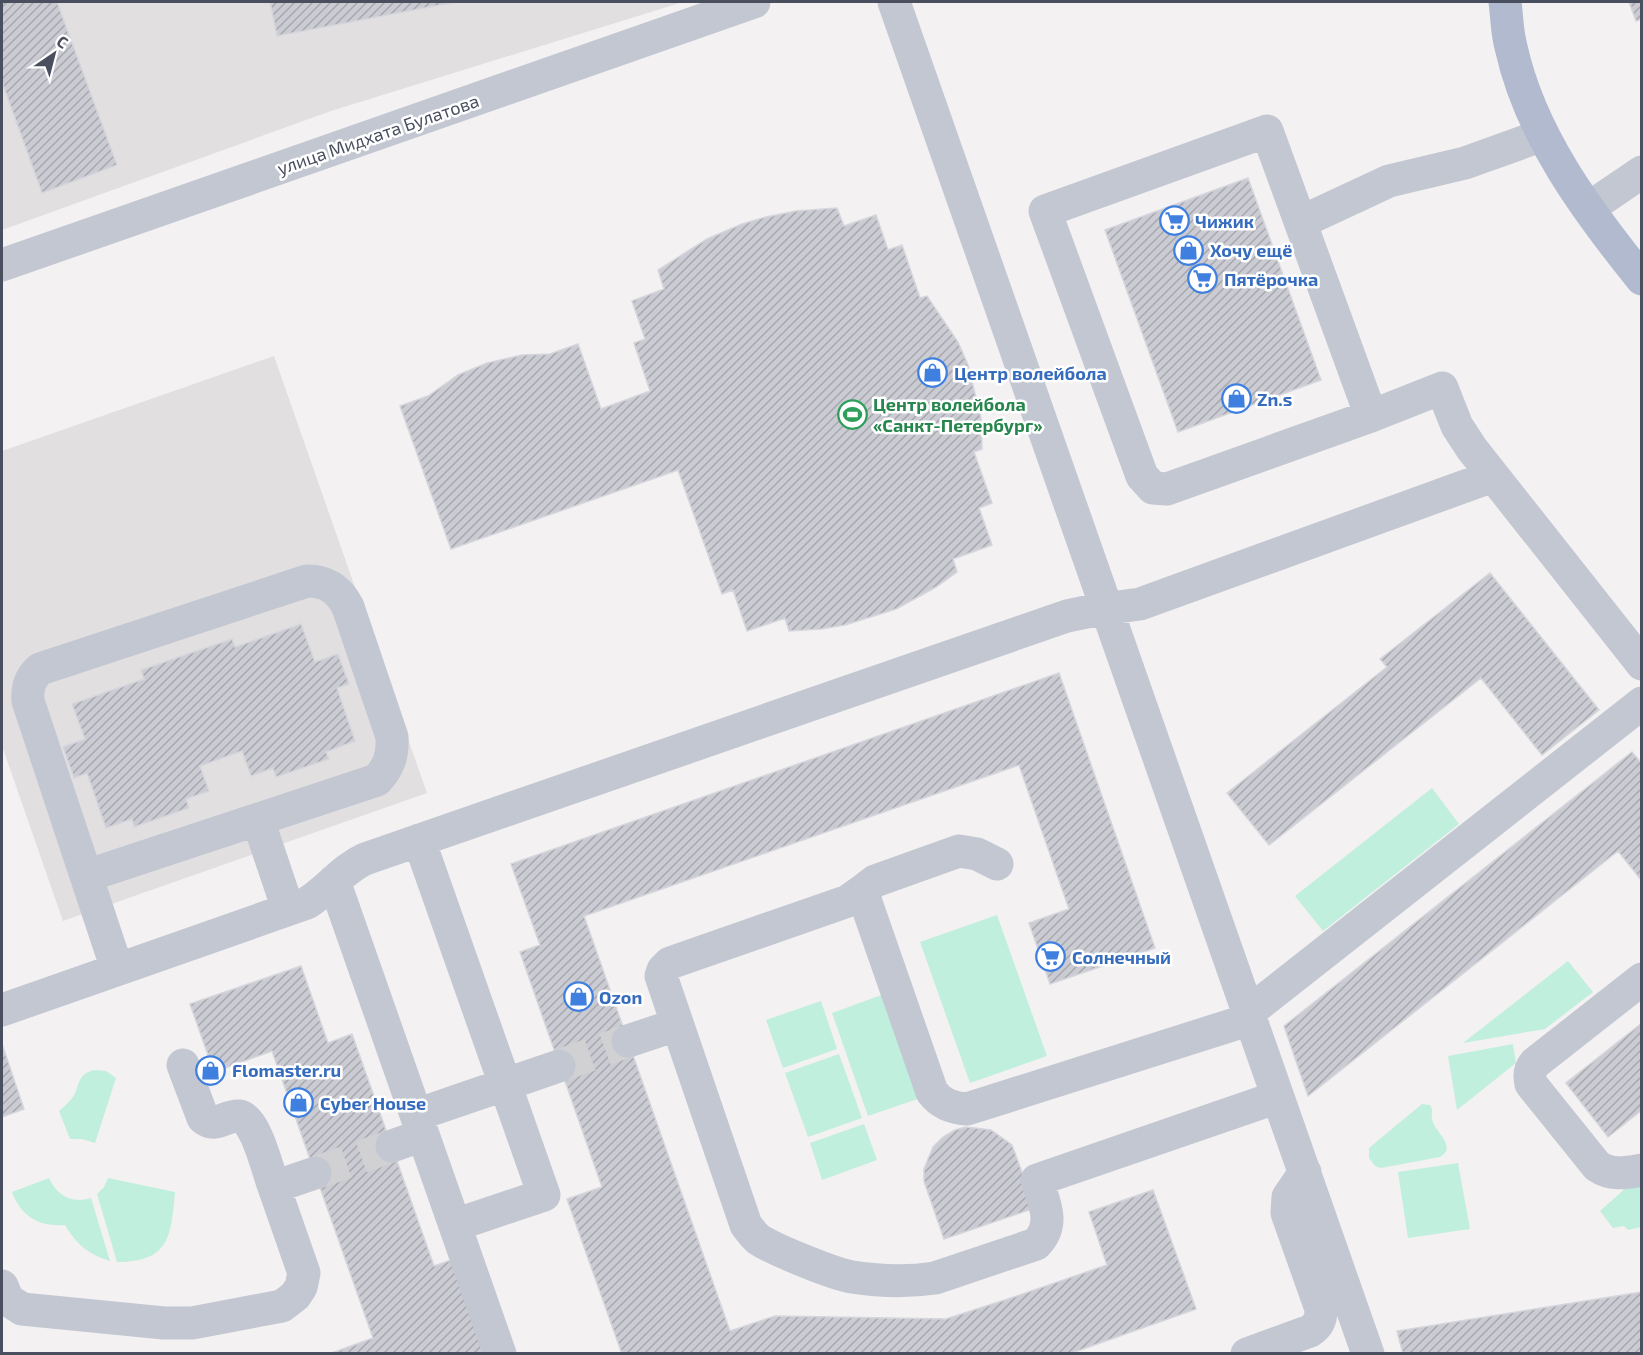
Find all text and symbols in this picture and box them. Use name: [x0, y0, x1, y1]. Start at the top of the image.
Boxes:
north arrow: [24, 24, 84, 84]
text: С: [54, 31, 72, 52]
street label: улица Мидхата Булатова: [274, 89, 482, 179]
supermarket icon: Чижик: [1158, 205, 1190, 237]
place label: Чижик: [1195, 210, 1254, 232]
shop icon: Хочу ещё: [1173, 234, 1205, 266]
place label: Хочу ещё: [1210, 239, 1292, 261]
supermarket icon: Пятёрочка: [1187, 263, 1219, 295]
place label: Пятёрочка: [1224, 268, 1318, 290]
shop icon: Центр волейбола: [917, 357, 949, 389]
place label: Центр волейбола: [954, 362, 1107, 384]
shop icon: Zn.s: [1220, 383, 1252, 415]
place label: Zn.s: [1257, 388, 1292, 410]
place label: Центр волейбола «Санкт-Петербург»: [873, 393, 1043, 436]
sports icon: Центр волейбола «Санкт-Петербург»: [836, 398, 868, 430]
supermarket icon: Солнечный: [1035, 941, 1067, 973]
place label: Солнечный: [1072, 946, 1171, 968]
shop icon: Ozon: [562, 981, 594, 1013]
place label: Ozon: [599, 986, 642, 1008]
shop icon: Flomaster.ru: [195, 1054, 227, 1086]
place label: Flomaster.ru: [232, 1059, 341, 1081]
shop icon: Cyber House: [283, 1087, 315, 1119]
place label: Cyber House: [320, 1092, 426, 1114]

